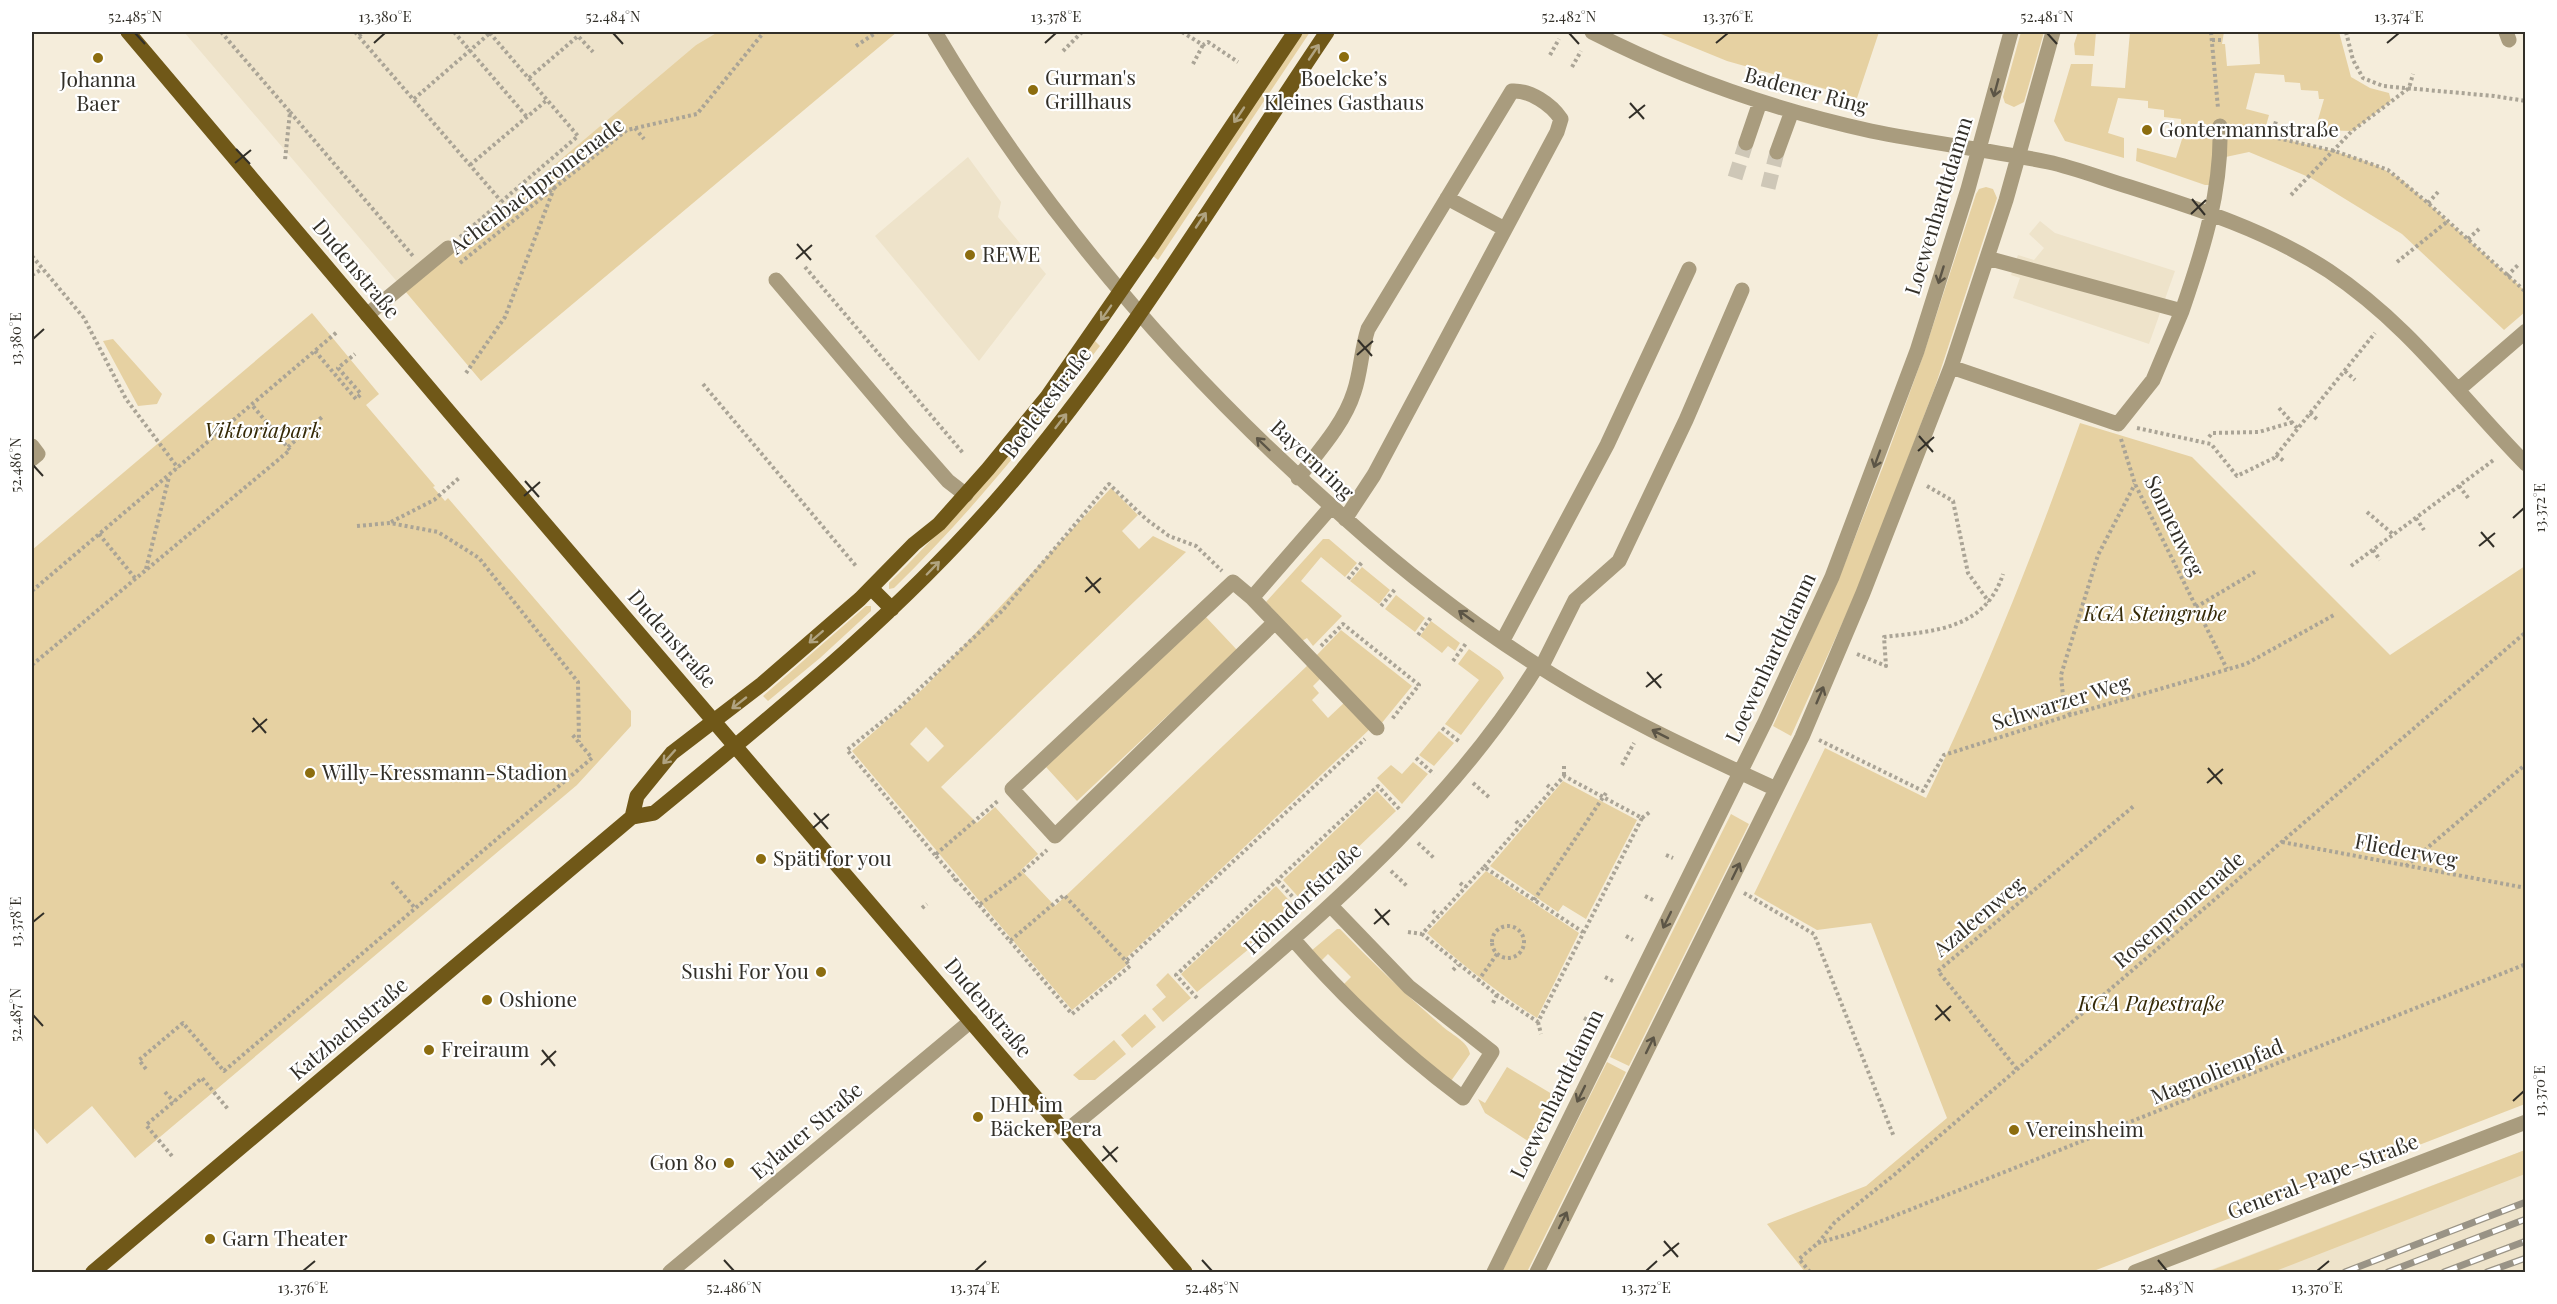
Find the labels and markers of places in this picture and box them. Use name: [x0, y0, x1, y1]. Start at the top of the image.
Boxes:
marker: Boelcke’s Kleines Gasthaus: [1337, 50, 1351, 64]
marker: Johanna Baer: [91, 51, 105, 65]
place label: Gurman's Grillhaus: [1045, 62, 1136, 114]
place label: Boelcke’s Kleines Gasthaus: [1264, 63, 1424, 115]
place label: Johanna Baer: [59, 64, 137, 116]
marker: Gurman's Grillhaus: [1026, 83, 1040, 97]
place label: Gontermannstraße: [2159, 114, 2339, 142]
marker: Gontermannstraße: [2140, 123, 2154, 137]
place label: REWE: [982, 239, 1040, 267]
marker: REWE: [963, 248, 977, 262]
place label: Willy-Kressmann-Stadion: [321, 757, 568, 785]
marker: Willy-Kressmann-Stadion: [303, 766, 317, 780]
place label: Späti for you: [773, 843, 892, 871]
marker: Späti for you: [754, 852, 768, 866]
place label: Sushi For You: [681, 956, 809, 984]
marker: Sushi For You: [814, 965, 828, 979]
place label: Oshione: [499, 984, 577, 1012]
marker: Oshione: [480, 993, 494, 1007]
place label: Freiraum: [441, 1034, 530, 1062]
marker: Freiraum: [422, 1043, 436, 1057]
place label: DHL im Bäcker Pera: [990, 1089, 1102, 1141]
marker: DHL im Bäcker Pera: [971, 1110, 985, 1124]
place label: Vereinsheim: [2025, 1114, 2144, 1142]
marker: Vereinsheim: [2007, 1123, 2021, 1137]
place label: Gon 80: [649, 1147, 717, 1175]
marker: Gon 80: [722, 1156, 736, 1170]
place label: Garn Theater: [222, 1223, 348, 1251]
marker: Garn Theater: [203, 1232, 217, 1246]

